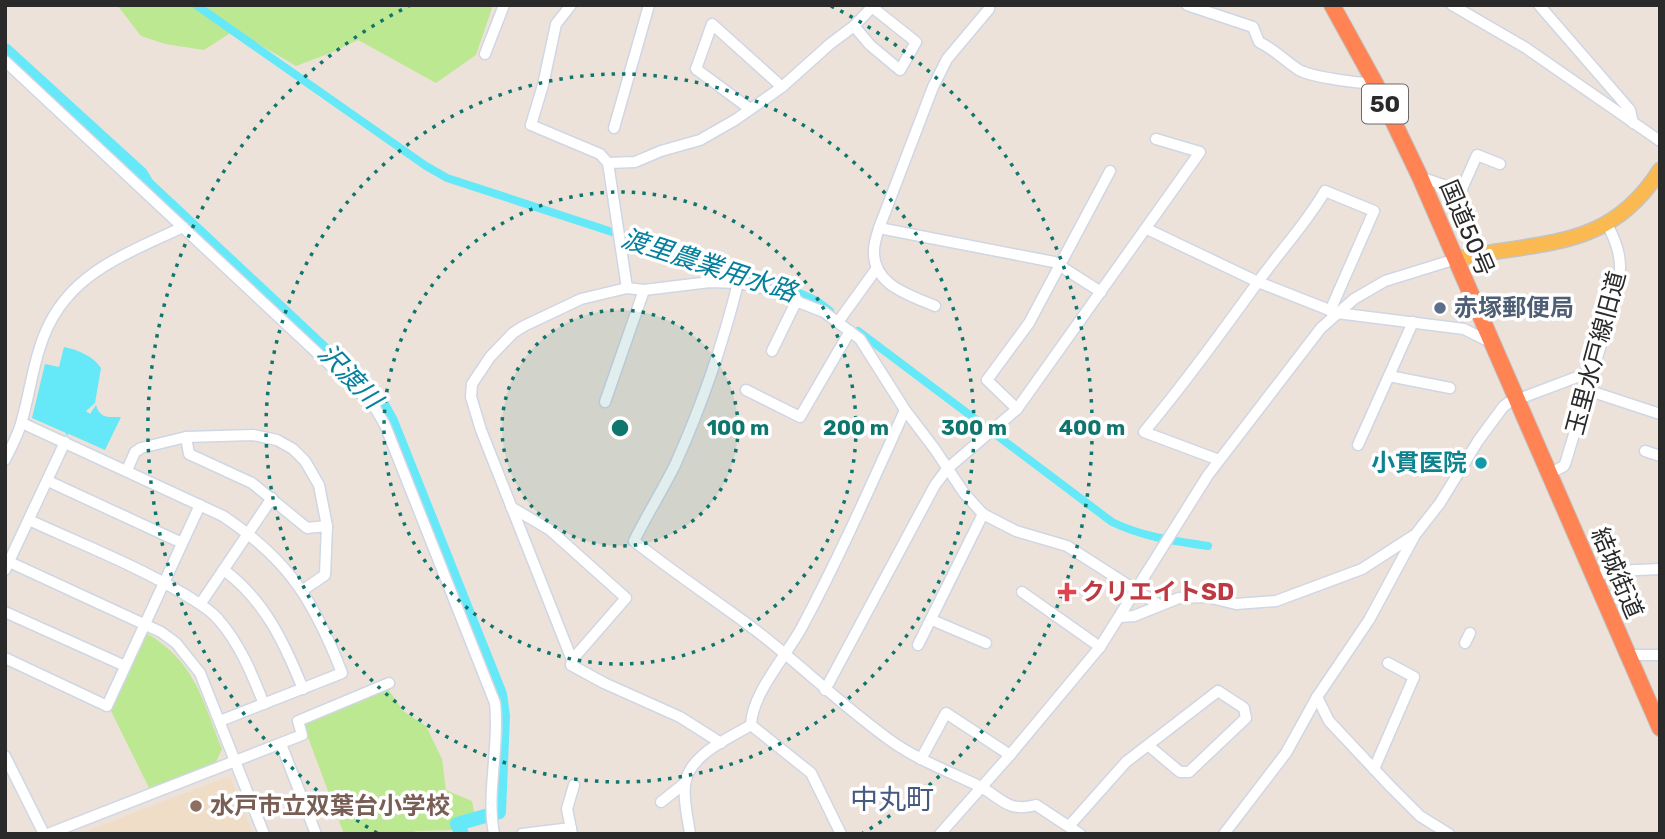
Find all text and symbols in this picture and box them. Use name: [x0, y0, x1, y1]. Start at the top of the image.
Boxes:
road number: 50: [1362, 85, 1408, 124]
street label: 国道50号: [1434, 176, 1500, 280]
water label: 渡里農業用水路: [618, 223, 802, 309]
street label: 玉里水戸線旧道: [1561, 268, 1631, 438]
place label: 赤塚郵便局: [1454, 294, 1574, 322]
marker: 赤塚郵便局: [1432, 300, 1448, 316]
water label: 沢渡川: [311, 338, 390, 417]
text: 100 m: [707, 415, 769, 440]
text: 200 m: [823, 415, 889, 440]
text: 300 m: [941, 415, 1007, 440]
text: 400 m: [1059, 415, 1125, 440]
centre of rings: [608, 416, 632, 440]
place label: 小貫医院: [1371, 449, 1467, 477]
marker: 小貫医院: [1473, 455, 1489, 471]
street label: 結城街道: [1585, 523, 1649, 623]
place label: クリエイトSD: [1081, 578, 1234, 606]
marker: クリエイトSD: [1059, 584, 1075, 600]
district label: 中丸町: [850, 783, 934, 816]
place label: 水戸市立双葉台小学校: [210, 792, 450, 820]
marker: 水戸市立双葉台小学校: [188, 798, 204, 814]

